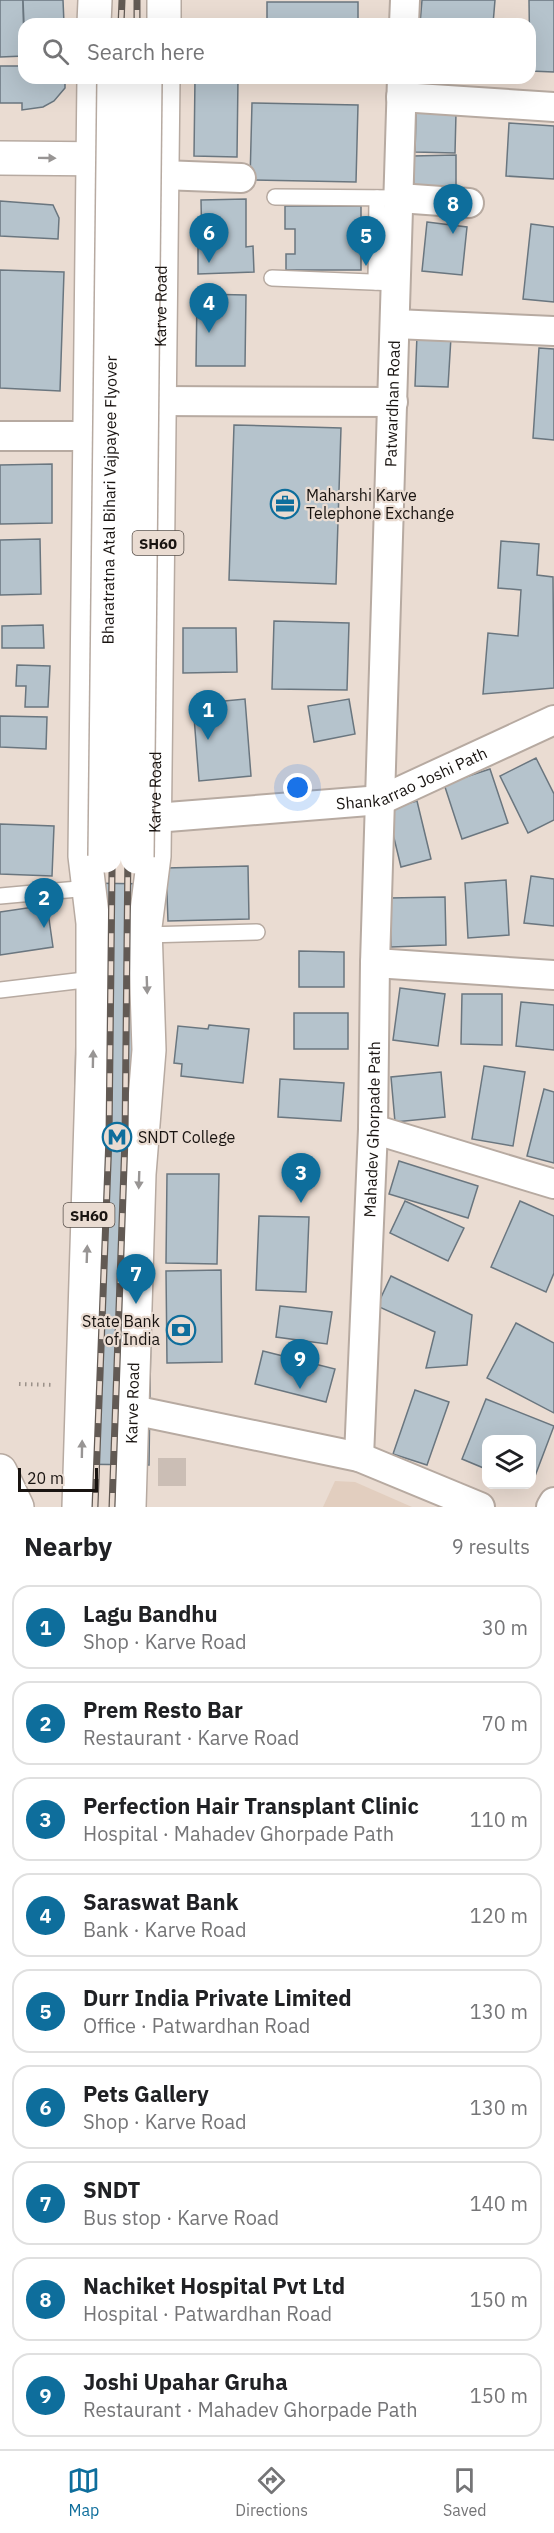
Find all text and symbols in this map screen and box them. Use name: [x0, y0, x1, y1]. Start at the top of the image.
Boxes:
search box: [18, 18, 536, 84]
icon: search: [39, 35, 72, 68]
text: Search here: [87, 37, 205, 66]
one-way arrow: [37, 154, 56, 163]
pin: 8: [434, 184, 472, 234]
pin: 6: [190, 214, 228, 263]
pin: 5: [346, 216, 386, 266]
street label: Karve Road: [150, 265, 171, 347]
pin: 4: [190, 284, 228, 333]
street label: Patwardhan Road: [380, 340, 404, 467]
street label: Bharatratna Atal Bihari Vajpayee Flyover: [97, 355, 121, 645]
place label: Maharshi Karve Telephone Exchange: [306, 485, 454, 523]
office icon: Maharshi Karve Telephone Exchange: [269, 488, 301, 520]
road number: SH60: [132, 531, 184, 555]
pin: 1: [188, 690, 228, 740]
street label: Shankarrao Joshi Path: [335, 742, 490, 814]
street label: Karve Road: [144, 751, 165, 833]
your location: [283, 773, 312, 802]
pin: 2: [24, 878, 63, 928]
one-way arrow: [142, 976, 152, 995]
street label: Mahadev Ghorpade Path: [359, 1041, 384, 1218]
one-way arrow: [88, 1049, 98, 1068]
metro station icon: SNDT College: [101, 1121, 133, 1153]
place label: SNDT College: [138, 1127, 235, 1147]
pin: 3: [282, 1154, 320, 1203]
one-way arrow: [134, 1170, 144, 1189]
road number: SH60: [64, 1203, 115, 1227]
one-way arrow: [83, 1244, 92, 1263]
pin: 7: [116, 1254, 156, 1304]
place label: State Bank of India: [82, 1311, 161, 1349]
bank icon: State Bank of India: [165, 1314, 197, 1346]
pin: 9: [280, 1340, 320, 1389]
street label: Karve Road: [121, 1362, 143, 1444]
map controls: [482, 1435, 536, 1489]
button: layers: [482, 1435, 536, 1489]
one-way arrow: [77, 1439, 86, 1458]
scale bar: [18, 1465, 98, 1492]
text: 20 m: [27, 1468, 64, 1488]
text: Nearby: [24, 1529, 112, 1563]
text: 9 results: [452, 1533, 530, 1560]
text: Lagu Bandhu: [83, 1599, 218, 1628]
text: 1: [40, 1614, 52, 1641]
text: 30 m: [482, 1614, 528, 1641]
text: Shop · Karve Road: [83, 1628, 247, 1655]
text: Prem Resto Bar: [83, 1695, 243, 1724]
text: 2: [40, 1710, 52, 1737]
text: 70 m: [482, 1710, 528, 1737]
text: Restaurant · Karve Road: [83, 1724, 299, 1751]
text: Perfection Hair Transplant Clinic: [83, 1791, 419, 1820]
text: 3: [40, 1806, 52, 1833]
text: 110 m: [470, 1806, 528, 1833]
text: Hospital · Mahadev Ghorpade Path: [83, 1820, 394, 1847]
text: Saraswat Bank: [83, 1887, 238, 1916]
text: 4: [40, 1902, 52, 1929]
text: 120 m: [470, 1902, 528, 1929]
text: Bank · Karve Road: [83, 1916, 247, 1943]
text: Durr India Private Limited: [83, 1983, 352, 2012]
text: 5: [40, 1998, 52, 2025]
text: 130 m: [470, 1998, 528, 2025]
text: Office · Patwardhan Road: [83, 2012, 310, 2039]
text: Pets Gallery: [83, 2079, 209, 2108]
text: 6: [40, 2094, 52, 2121]
text: 130 m: [470, 2094, 528, 2121]
text: Shop · Karve Road: [83, 2108, 247, 2135]
text: SNDT: [83, 2175, 140, 2204]
text: 7: [40, 2190, 52, 2217]
text: 140 m: [470, 2190, 528, 2217]
text: Bus stop · Karve Road: [83, 2204, 279, 2231]
text: Nachiket Hospital Pvt Ltd: [83, 2271, 345, 2300]
text: 8: [40, 2286, 52, 2313]
text: 150 m: [470, 2286, 528, 2313]
text: Hospital · Patwardhan Road: [83, 2300, 332, 2327]
text: Joshi Upahar Gruha: [83, 2367, 288, 2396]
text: 9: [40, 2382, 52, 2409]
text: 150 m: [470, 2382, 528, 2409]
text: Restaurant · Mahadev Ghorpade Path: [83, 2396, 418, 2423]
tab: Map: [67, 2464, 100, 2520]
tab: Directions: [235, 2464, 308, 2520]
tab: Saved: [443, 2464, 487, 2520]

